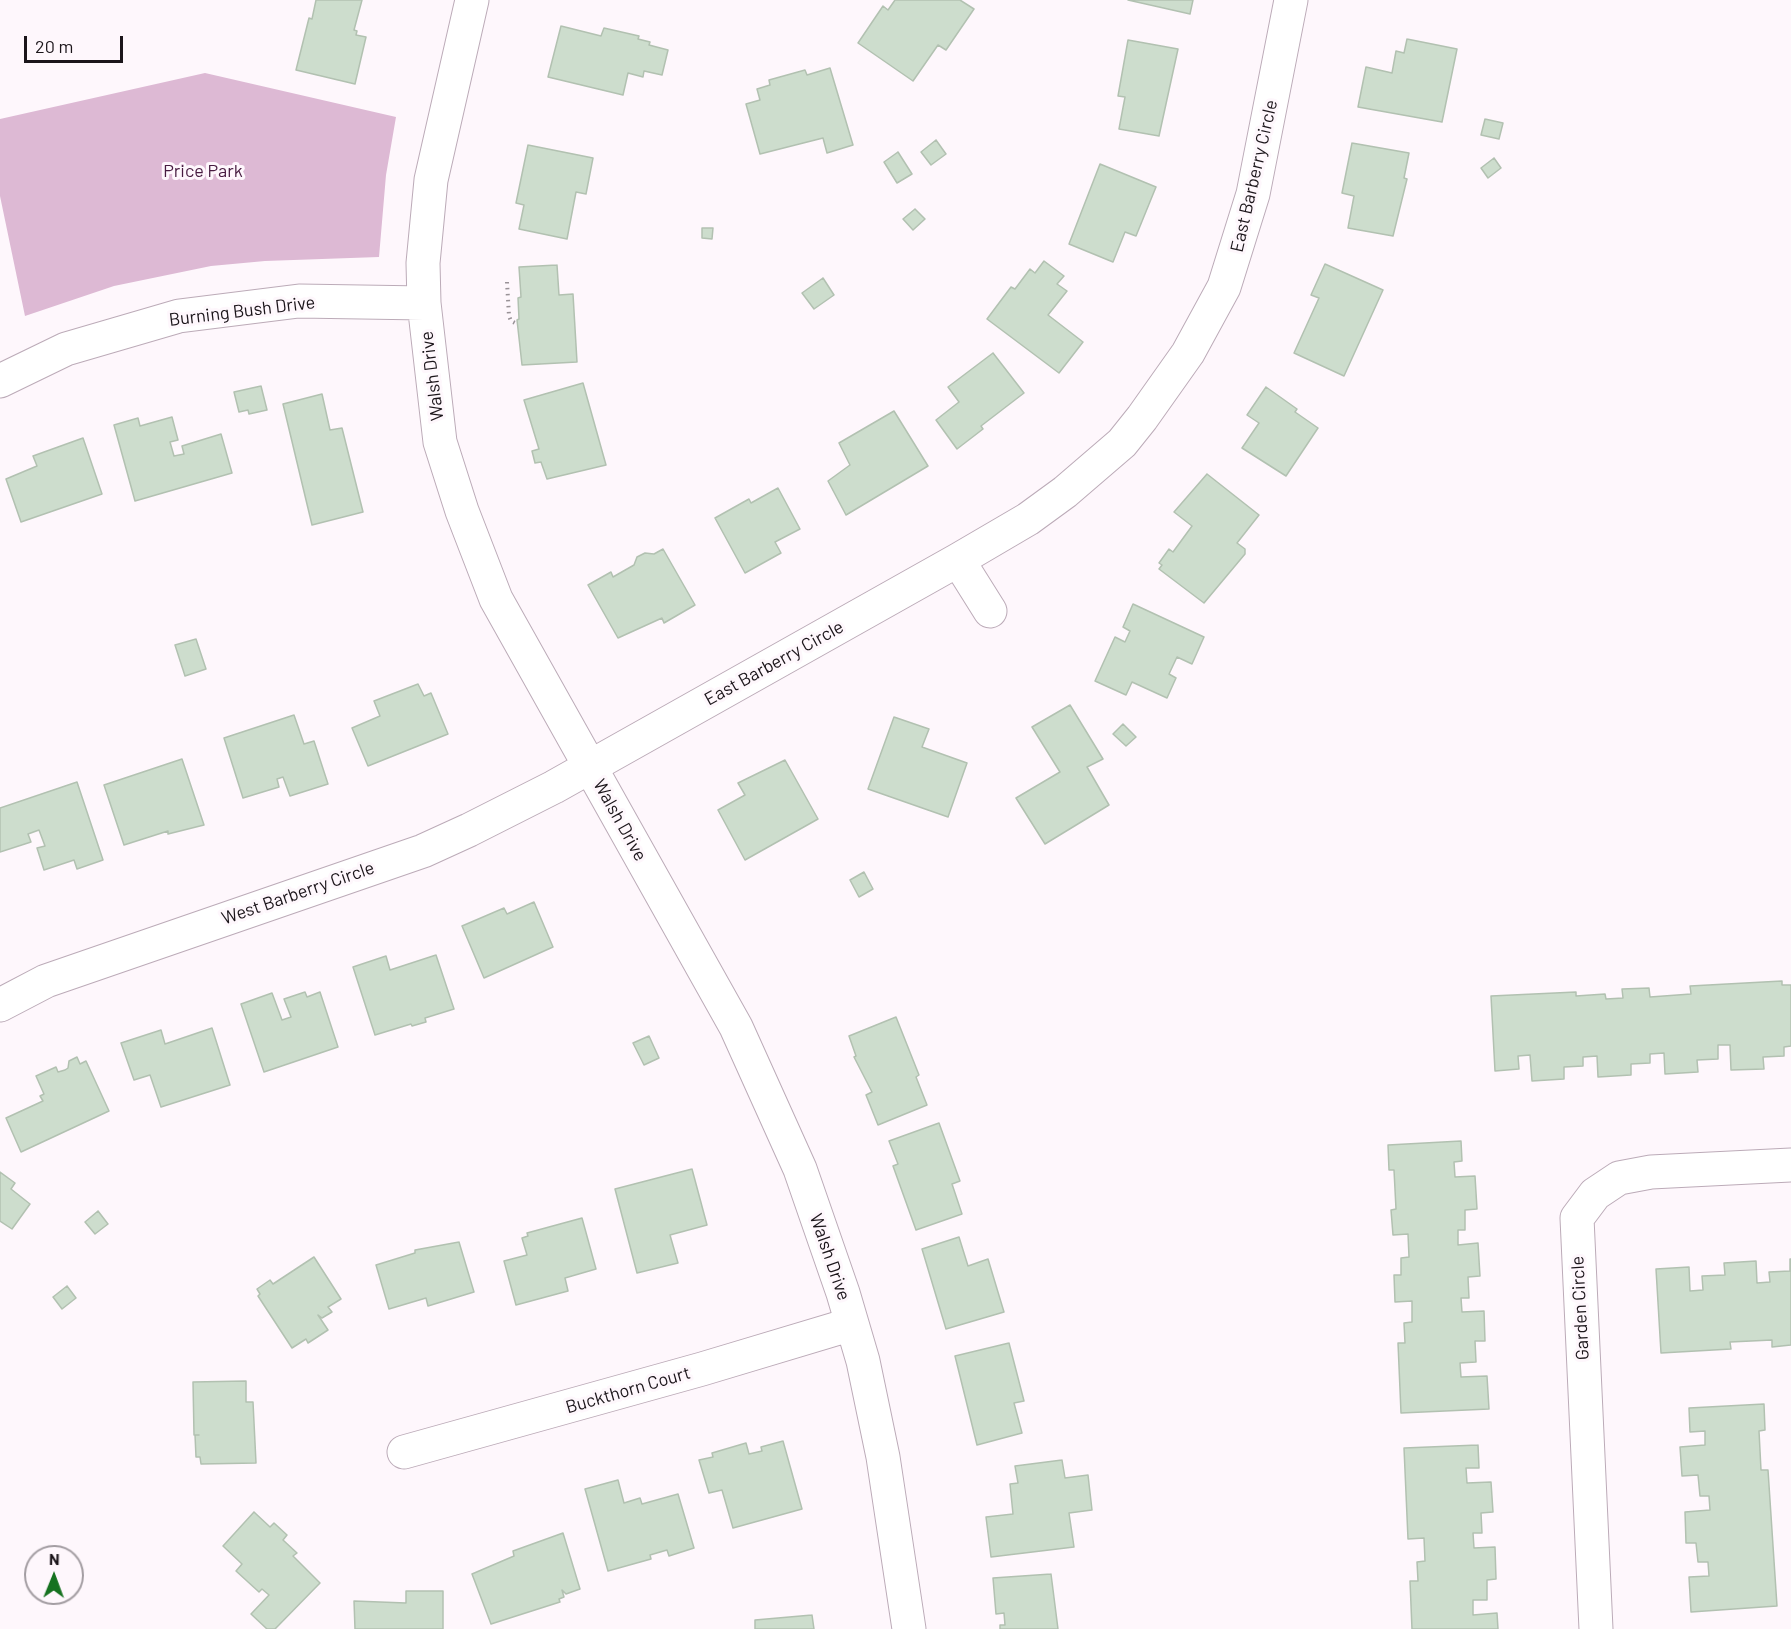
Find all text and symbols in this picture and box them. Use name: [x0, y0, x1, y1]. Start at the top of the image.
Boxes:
scale bar: [27, 24, 126, 62]
text: 20 m: [35, 35, 73, 57]
street label: East Barberry Circle: [1226, 98, 1282, 254]
park label: Price Park: [163, 160, 243, 182]
street label: Burning Bush Drive: [168, 291, 316, 331]
street label: Walsh Drive: [416, 330, 448, 422]
street label: East Barberry Circle: [701, 616, 847, 710]
street label: Walsh Drive: [589, 775, 651, 865]
street label: West Barberry Circle: [219, 857, 377, 929]
street label: Walsh Drive: [805, 1211, 855, 1303]
street label: Garden Circle: [1566, 1255, 1594, 1361]
street label: Buckthorn Court: [563, 1362, 693, 1418]
north arrow: [24, 1545, 84, 1605]
text: N: [49, 1549, 60, 1568]

